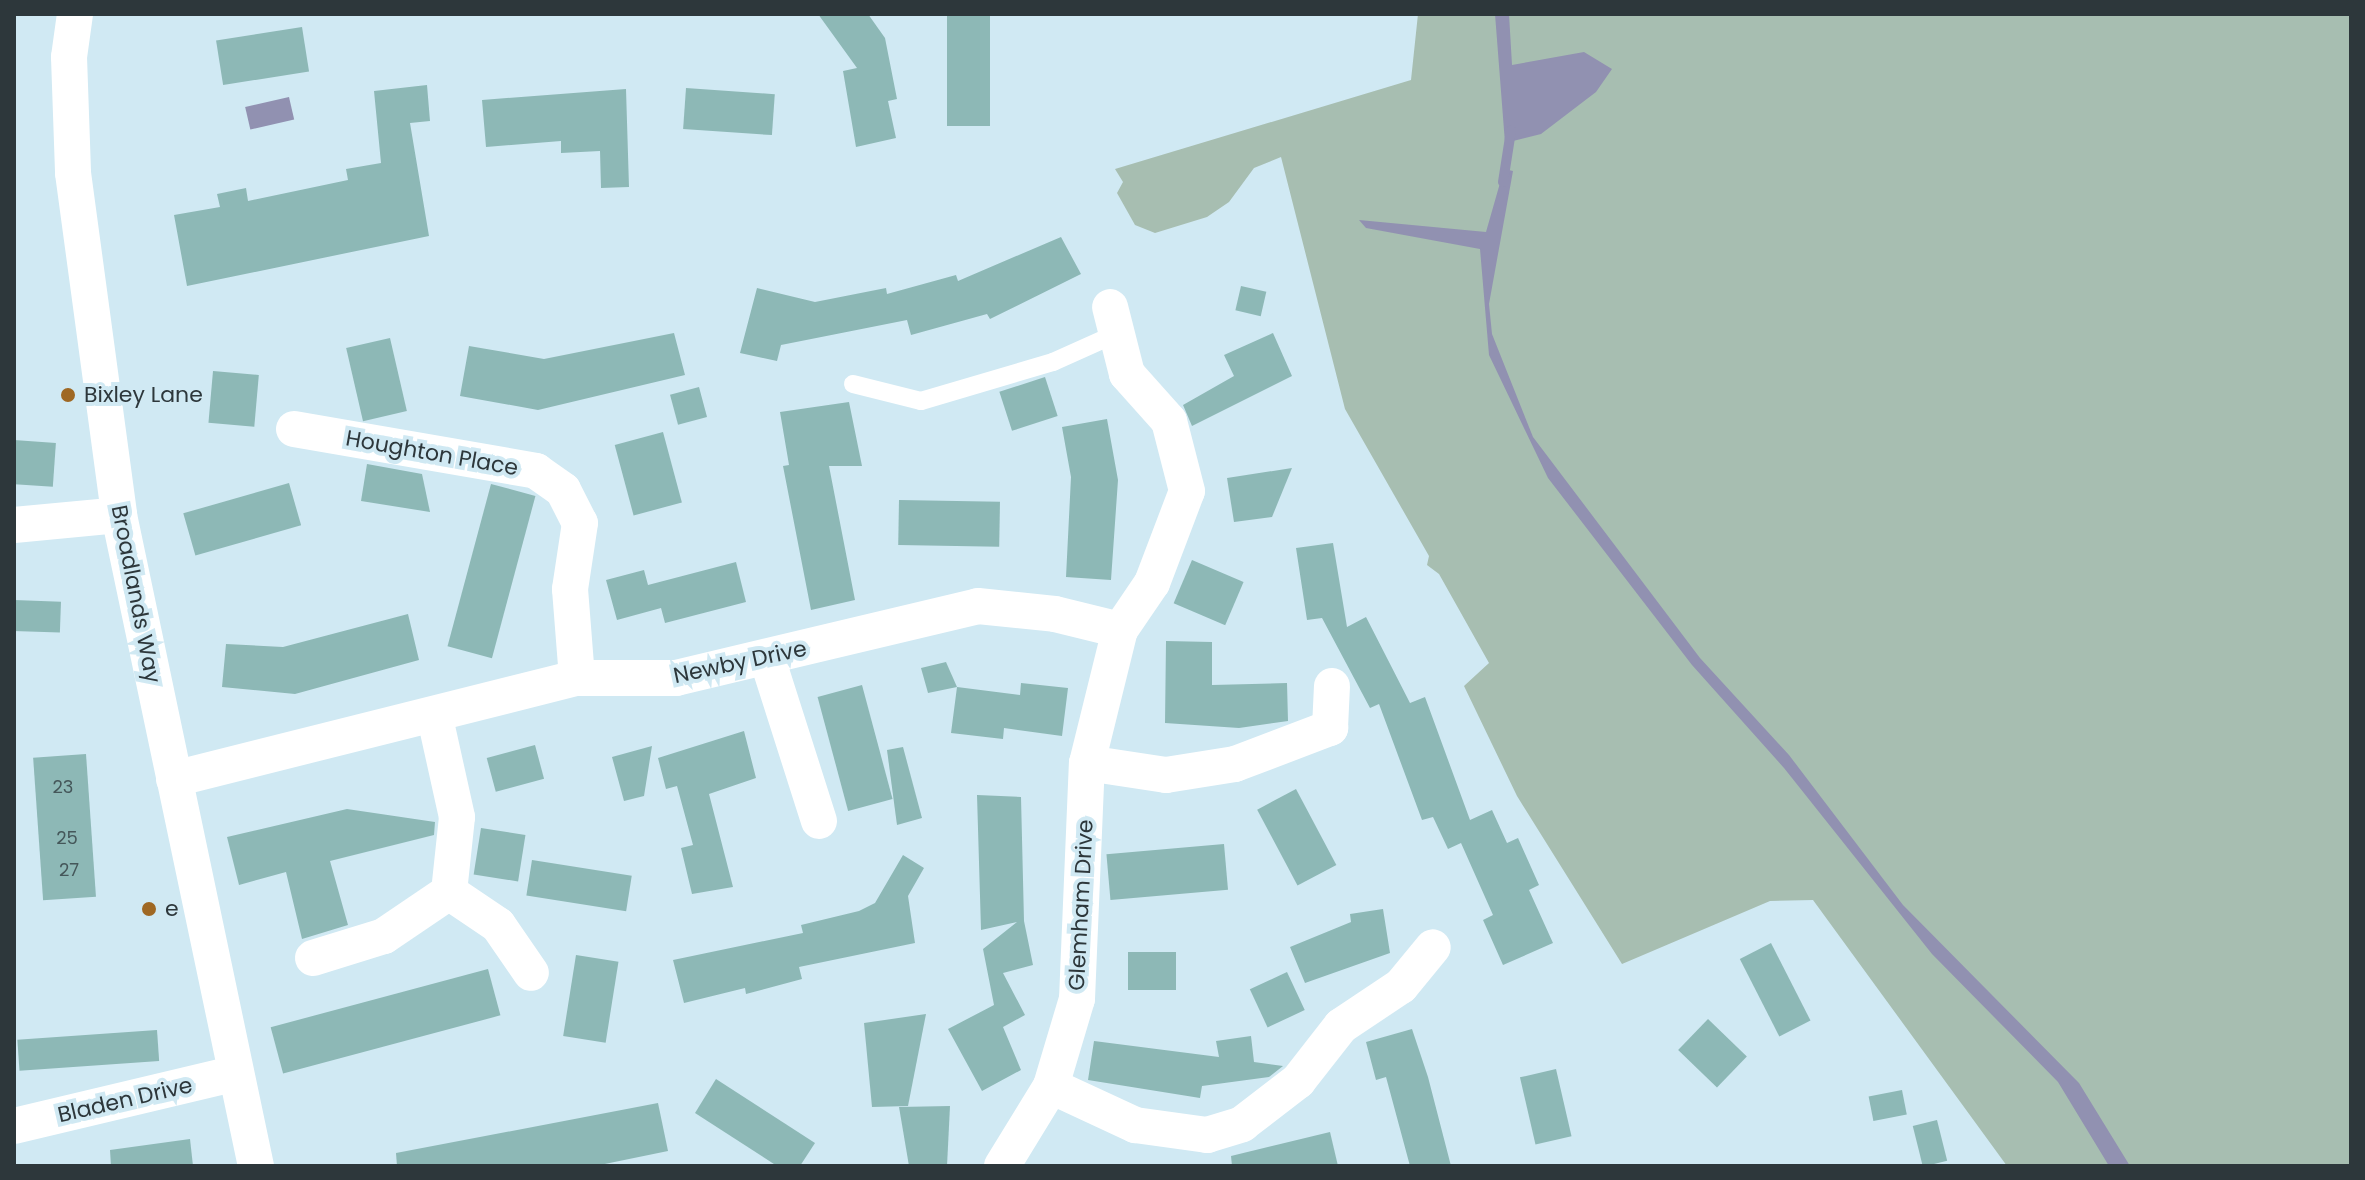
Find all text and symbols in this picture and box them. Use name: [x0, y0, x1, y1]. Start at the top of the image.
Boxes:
place label: Bixley Lane: [84, 382, 203, 408]
marker: Bixley Lane: [59, 386, 77, 404]
street label: Houghton Place: [344, 425, 520, 481]
street label: Broadlands Way: [106, 503, 166, 685]
street label: Newby Drive: [671, 635, 809, 689]
house number: 23: [53, 776, 73, 798]
street label: Glemham Drive: [1063, 819, 1099, 991]
house number: 25: [56, 827, 78, 849]
house number: 27: [59, 859, 79, 881]
place label: e: [165, 896, 179, 922]
marker: e: [140, 900, 158, 918]
street label: Bladen Drive: [55, 1072, 195, 1128]

